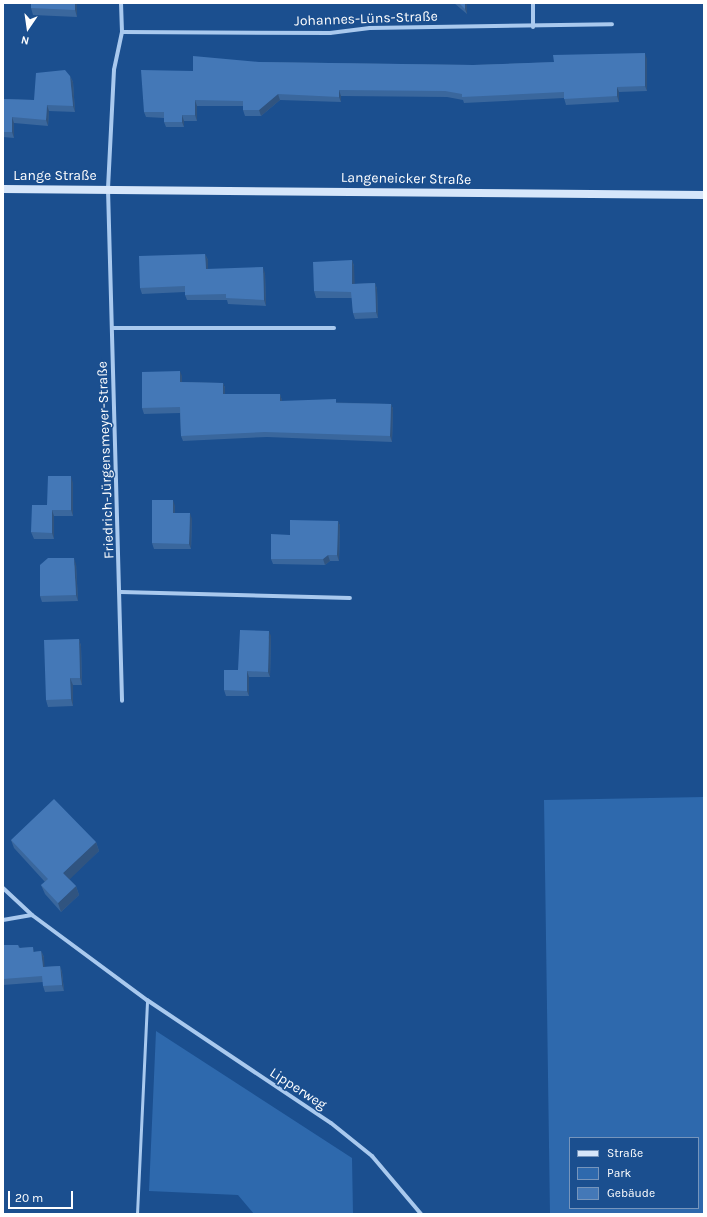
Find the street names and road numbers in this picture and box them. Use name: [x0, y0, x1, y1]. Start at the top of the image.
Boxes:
street label: Johannes-Lüns-Straße: [294, 8, 438, 30]
street label: Lange Straße: [13, 168, 97, 184]
street label: Langeneicker Straße: [341, 169, 471, 189]
street label: Friedrich-Jürgensmeyer-Straße: [94, 361, 118, 559]
street label: Lipperweg: [266, 1064, 330, 1114]

